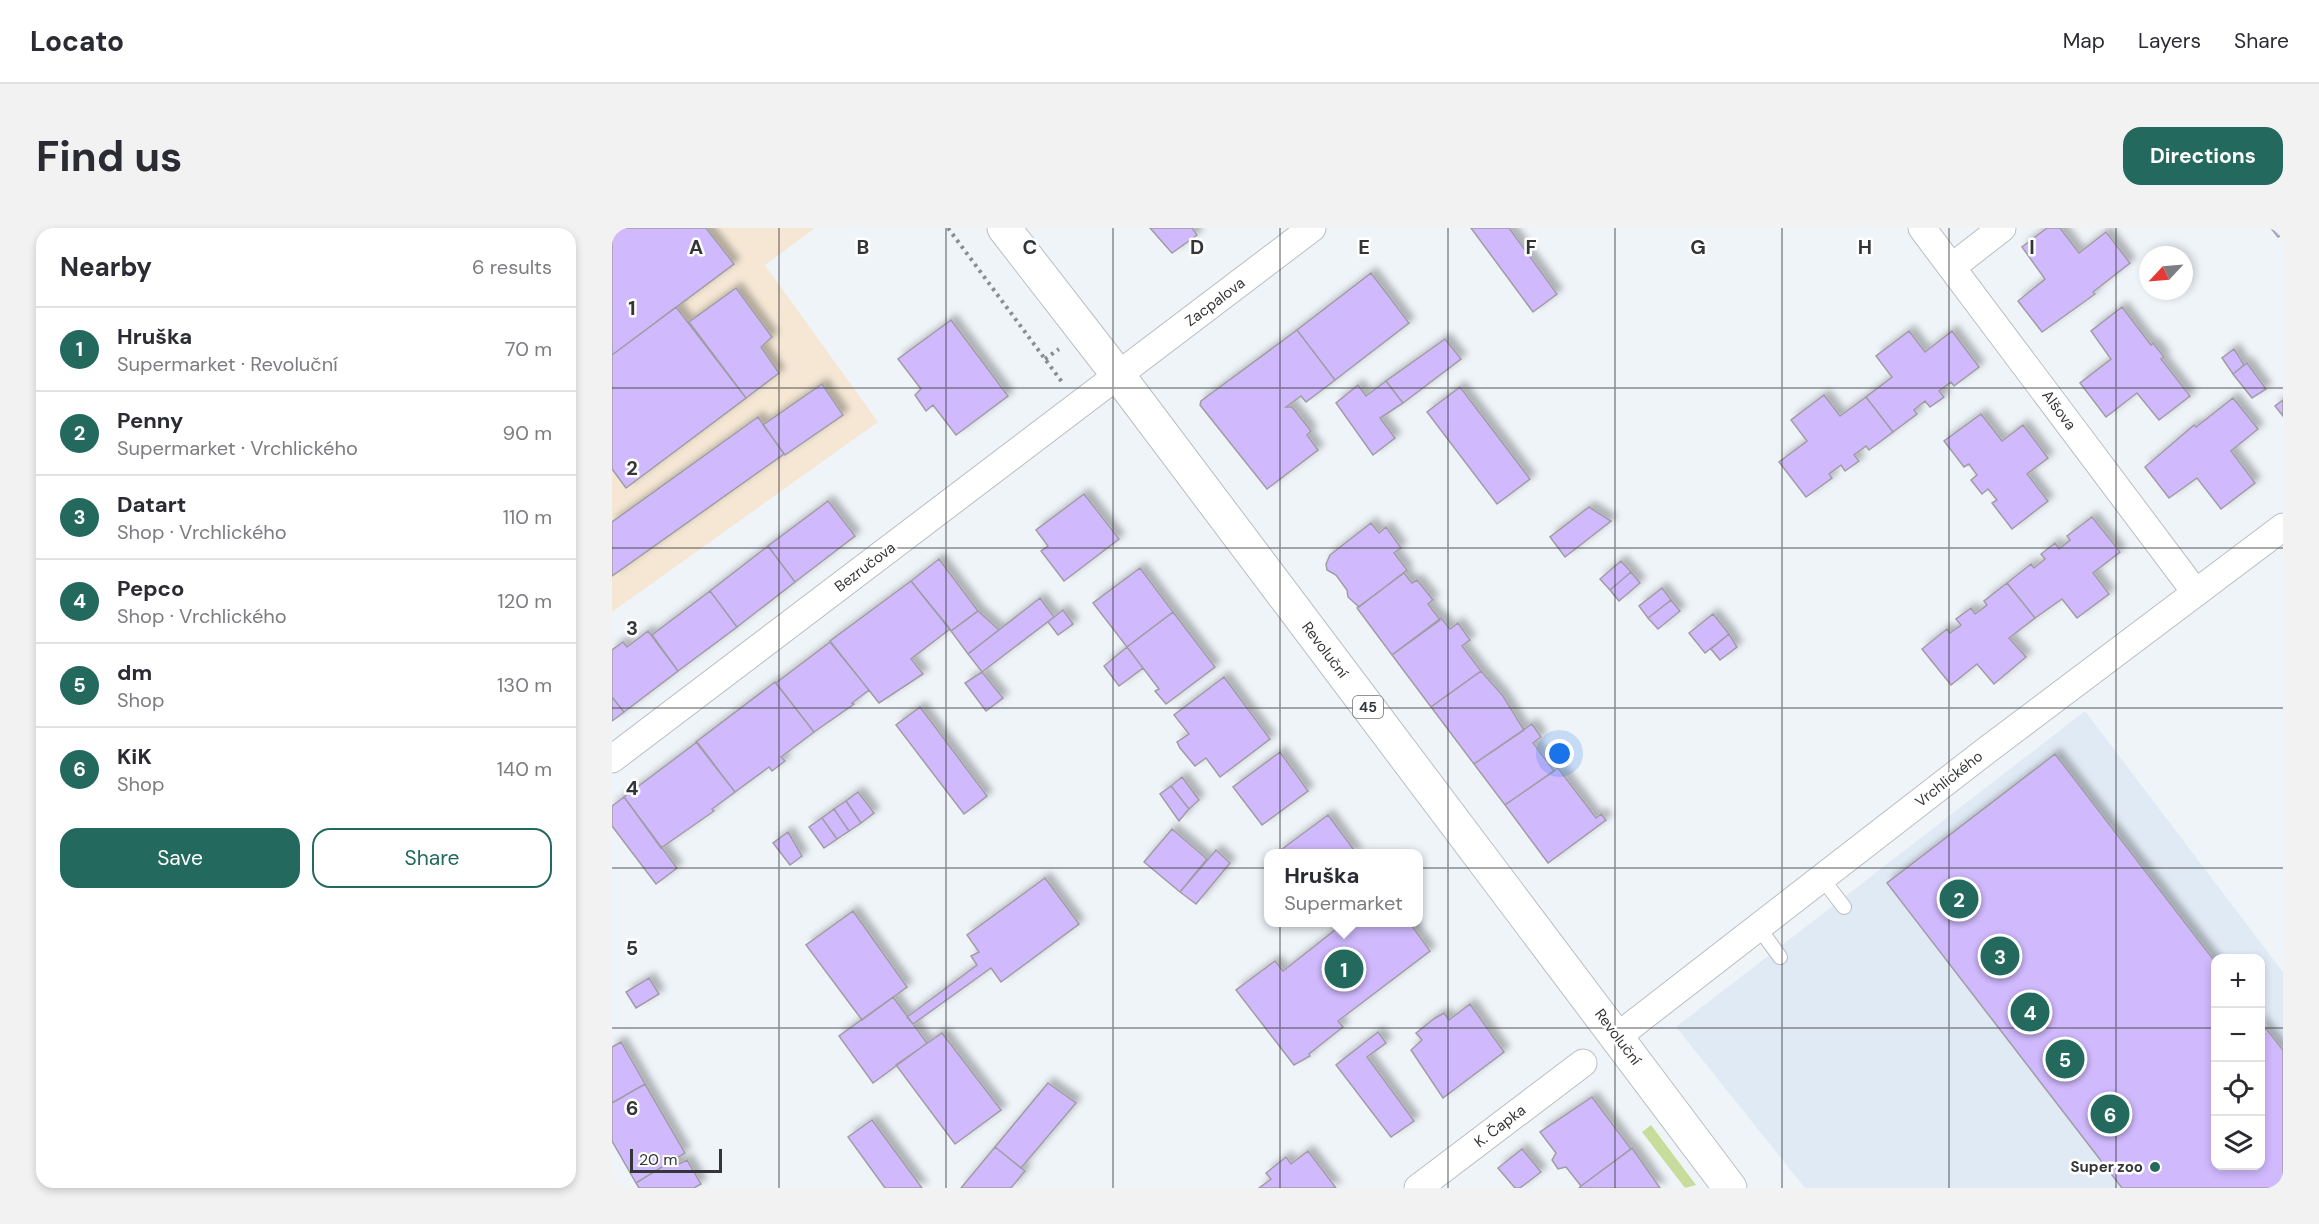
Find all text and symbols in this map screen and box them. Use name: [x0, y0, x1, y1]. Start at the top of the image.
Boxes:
text: Locato: [30, 23, 124, 60]
text: Map: [2063, 27, 2105, 55]
text: Layers: [2138, 27, 2201, 55]
text: Share: [2234, 27, 2289, 55]
button: Directions: [2123, 127, 2283, 185]
text: Find us: [36, 129, 182, 184]
text: A: [689, 234, 703, 260]
text: B: [857, 234, 869, 260]
text: C: [1023, 234, 1037, 260]
text: D: [1190, 234, 1204, 260]
text: E: [1358, 234, 1370, 260]
text: F: [1525, 234, 1537, 260]
text: G: [1690, 234, 1706, 260]
text: H: [1858, 234, 1872, 260]
text: I: [2029, 234, 2035, 260]
north arrow: [2139, 246, 2193, 300]
text: Nearby: [60, 250, 152, 284]
text: 6 results: [472, 254, 552, 280]
street label: Zacpalova: [1181, 273, 1249, 331]
text: 1: [628, 295, 636, 321]
text: Hruška: [117, 322, 192, 351]
text: 1: [76, 336, 83, 362]
text: 70 m: [505, 336, 552, 362]
text: Supermarket · Revoluční: [117, 351, 338, 377]
street label: Alšova: [2037, 386, 2081, 434]
text: Penny: [117, 406, 183, 435]
text: 2: [74, 420, 85, 446]
text: 90 m: [503, 420, 552, 446]
text: Supermarket · Vrchlického: [117, 435, 358, 461]
text: 2: [626, 455, 638, 481]
text: Datart: [117, 490, 186, 519]
text: 3: [73, 504, 86, 530]
text: 110 m: [503, 504, 552, 530]
text: Shop · Vrchlického: [117, 519, 287, 545]
street label: Bezručova: [830, 538, 900, 596]
text: Pepco: [117, 574, 184, 603]
text: 4: [73, 588, 86, 614]
text: 120 m: [498, 588, 552, 614]
text: Shop · Vrchlického: [117, 603, 287, 629]
text: 3: [626, 615, 638, 641]
street label: Revoluční: [1297, 618, 1353, 683]
text: dm: [117, 658, 152, 687]
text: 5: [73, 672, 86, 698]
text: 130 m: [497, 672, 552, 698]
text: Shop: [117, 687, 164, 713]
road number: 45: [1353, 696, 1383, 718]
your location: [1545, 739, 1574, 768]
text: KiK: [117, 742, 152, 771]
street label: Vrchlického: [1911, 746, 1987, 812]
text: 6: [73, 756, 86, 782]
text: 140 m: [497, 756, 552, 782]
text: Shop: [117, 771, 164, 797]
text: 4: [626, 775, 639, 801]
button: Save: [60, 828, 300, 888]
button: Share: [312, 828, 552, 888]
popup: [1264, 849, 1423, 927]
text: Hruška: [1284, 861, 1359, 890]
pin: 2: [1940, 876, 1978, 922]
text: Supermarket: [1284, 890, 1403, 916]
pin: 3: [1980, 934, 2020, 978]
text: 5: [626, 935, 638, 961]
pin: 1: [1324, 946, 1364, 992]
map controls: [2211, 954, 2265, 1170]
button: +: [2211, 954, 2265, 1008]
pin: 4: [2010, 990, 2050, 1034]
street label: Revoluční: [1590, 1005, 1646, 1070]
button: −: [2211, 1008, 2265, 1062]
pin: 5: [2046, 1036, 2084, 1082]
button: locate: [2211, 1062, 2265, 1116]
pin: 6: [2090, 1092, 2130, 1136]
text: 6: [626, 1095, 638, 1121]
street label: K. Čapka: [1470, 1100, 1530, 1152]
button: layers: [2211, 1116, 2265, 1170]
scale bar: [630, 1146, 722, 1174]
text: 20 m: [639, 1149, 678, 1170]
place label: Super zoo: [2071, 1157, 2143, 1177]
marker: Super zoo: [2148, 1160, 2162, 1174]

